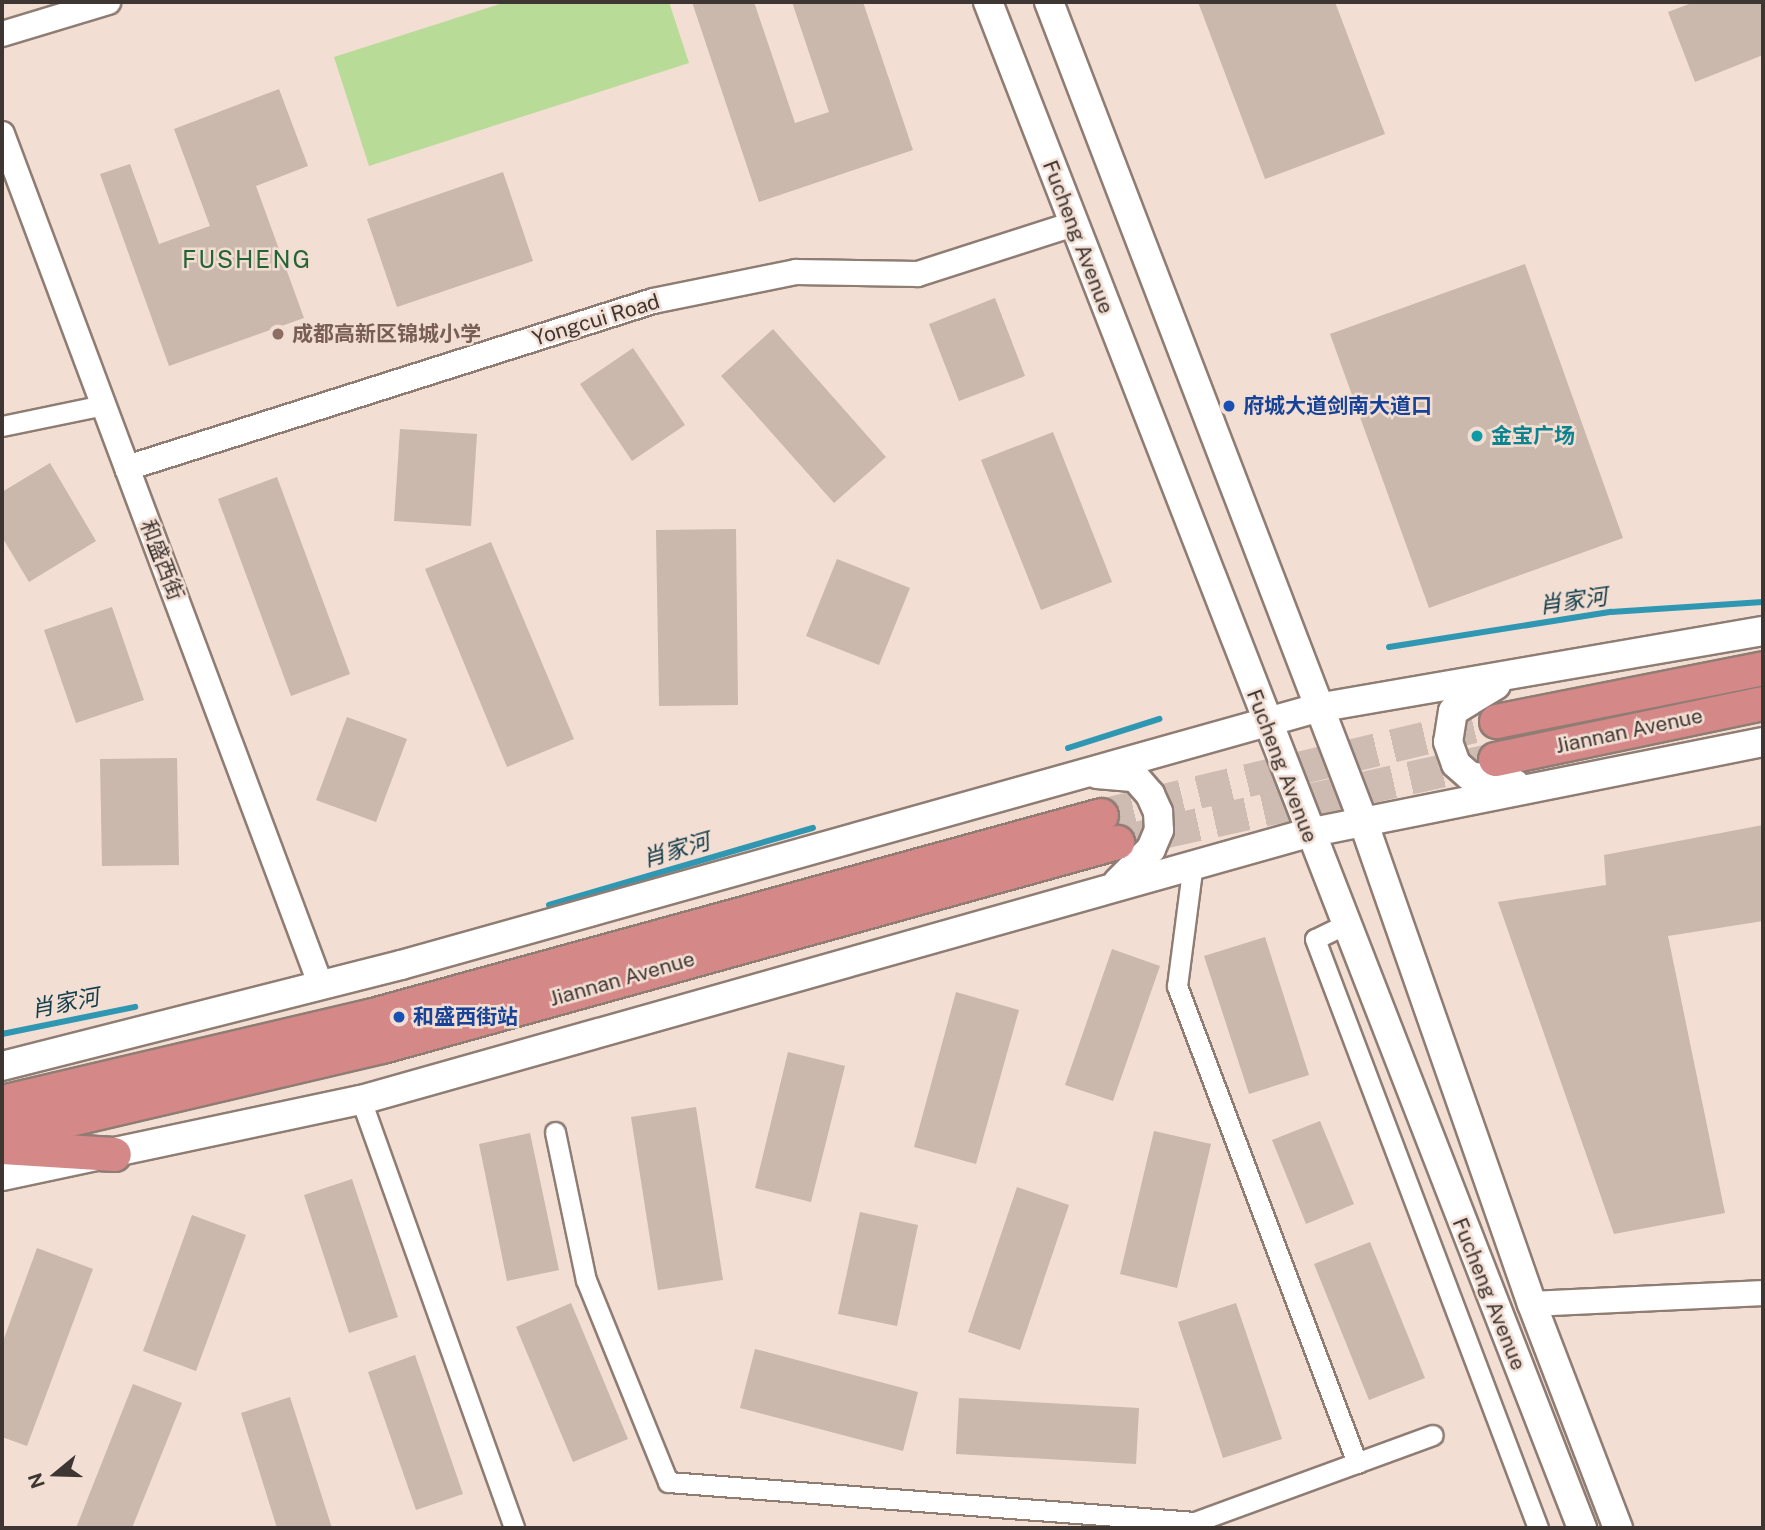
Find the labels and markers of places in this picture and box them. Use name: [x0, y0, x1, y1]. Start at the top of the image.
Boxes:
place label: 成都高新区锦城小学: [292, 321, 481, 347]
marker: 成都高新区锦城小学: [270, 326, 286, 342]
place label: 府城大道剑南大道口: [1243, 393, 1432, 419]
marker: 府城大道剑南大道口: [1221, 398, 1237, 414]
place label: 金宝广场: [1491, 423, 1575, 449]
marker: 金宝广场: [1469, 428, 1485, 444]
place label: 和盛西街站: [413, 1004, 518, 1030]
marker: 和盛西街站: [391, 1009, 407, 1025]

